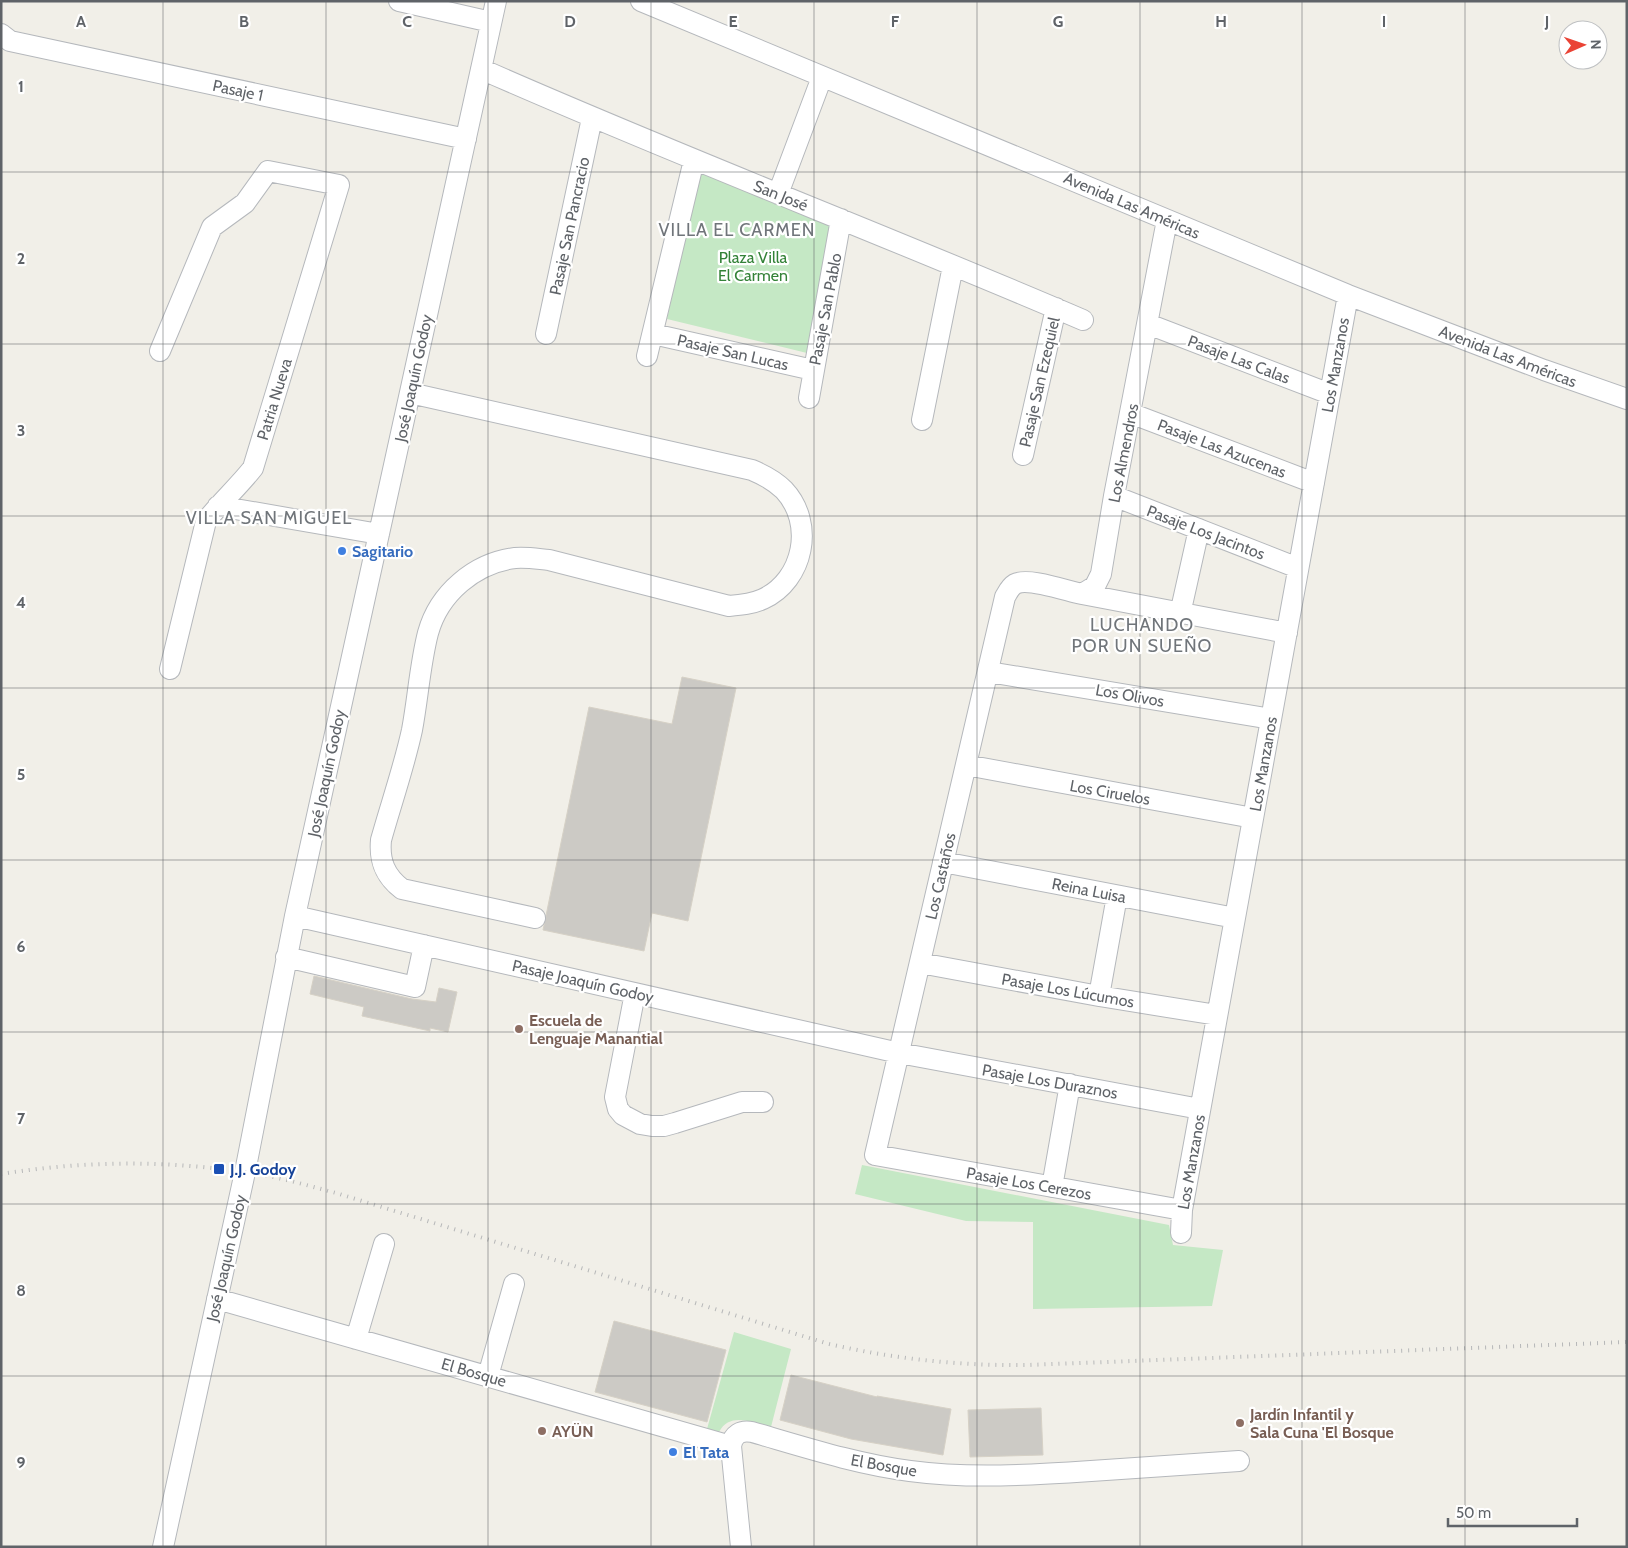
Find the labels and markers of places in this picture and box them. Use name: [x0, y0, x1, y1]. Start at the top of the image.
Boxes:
place label: Sagitario: [352, 542, 413, 561]
marker: Sagitario: [336, 545, 348, 557]
place label: Escuela de Lenguaje Manantial: [529, 1011, 663, 1048]
marker: Escuela de Lenguaje Manantial: [513, 1023, 525, 1035]
place label: J.J. Godoy: [229, 1160, 296, 1179]
marker: J.J. Godoy: [212, 1162, 226, 1176]
place label: Jardín Infantil y Sala Cuna 'El Bosque: [1249, 1405, 1394, 1442]
marker: Jardín Infantil y Sala Cuna 'El Bosque: [1234, 1417, 1246, 1429]
place label: AYÜN: [552, 1422, 593, 1441]
marker: AYÜN: [536, 1425, 548, 1437]
place label: El Tata: [683, 1443, 729, 1462]
marker: El Tata: [667, 1446, 679, 1458]

